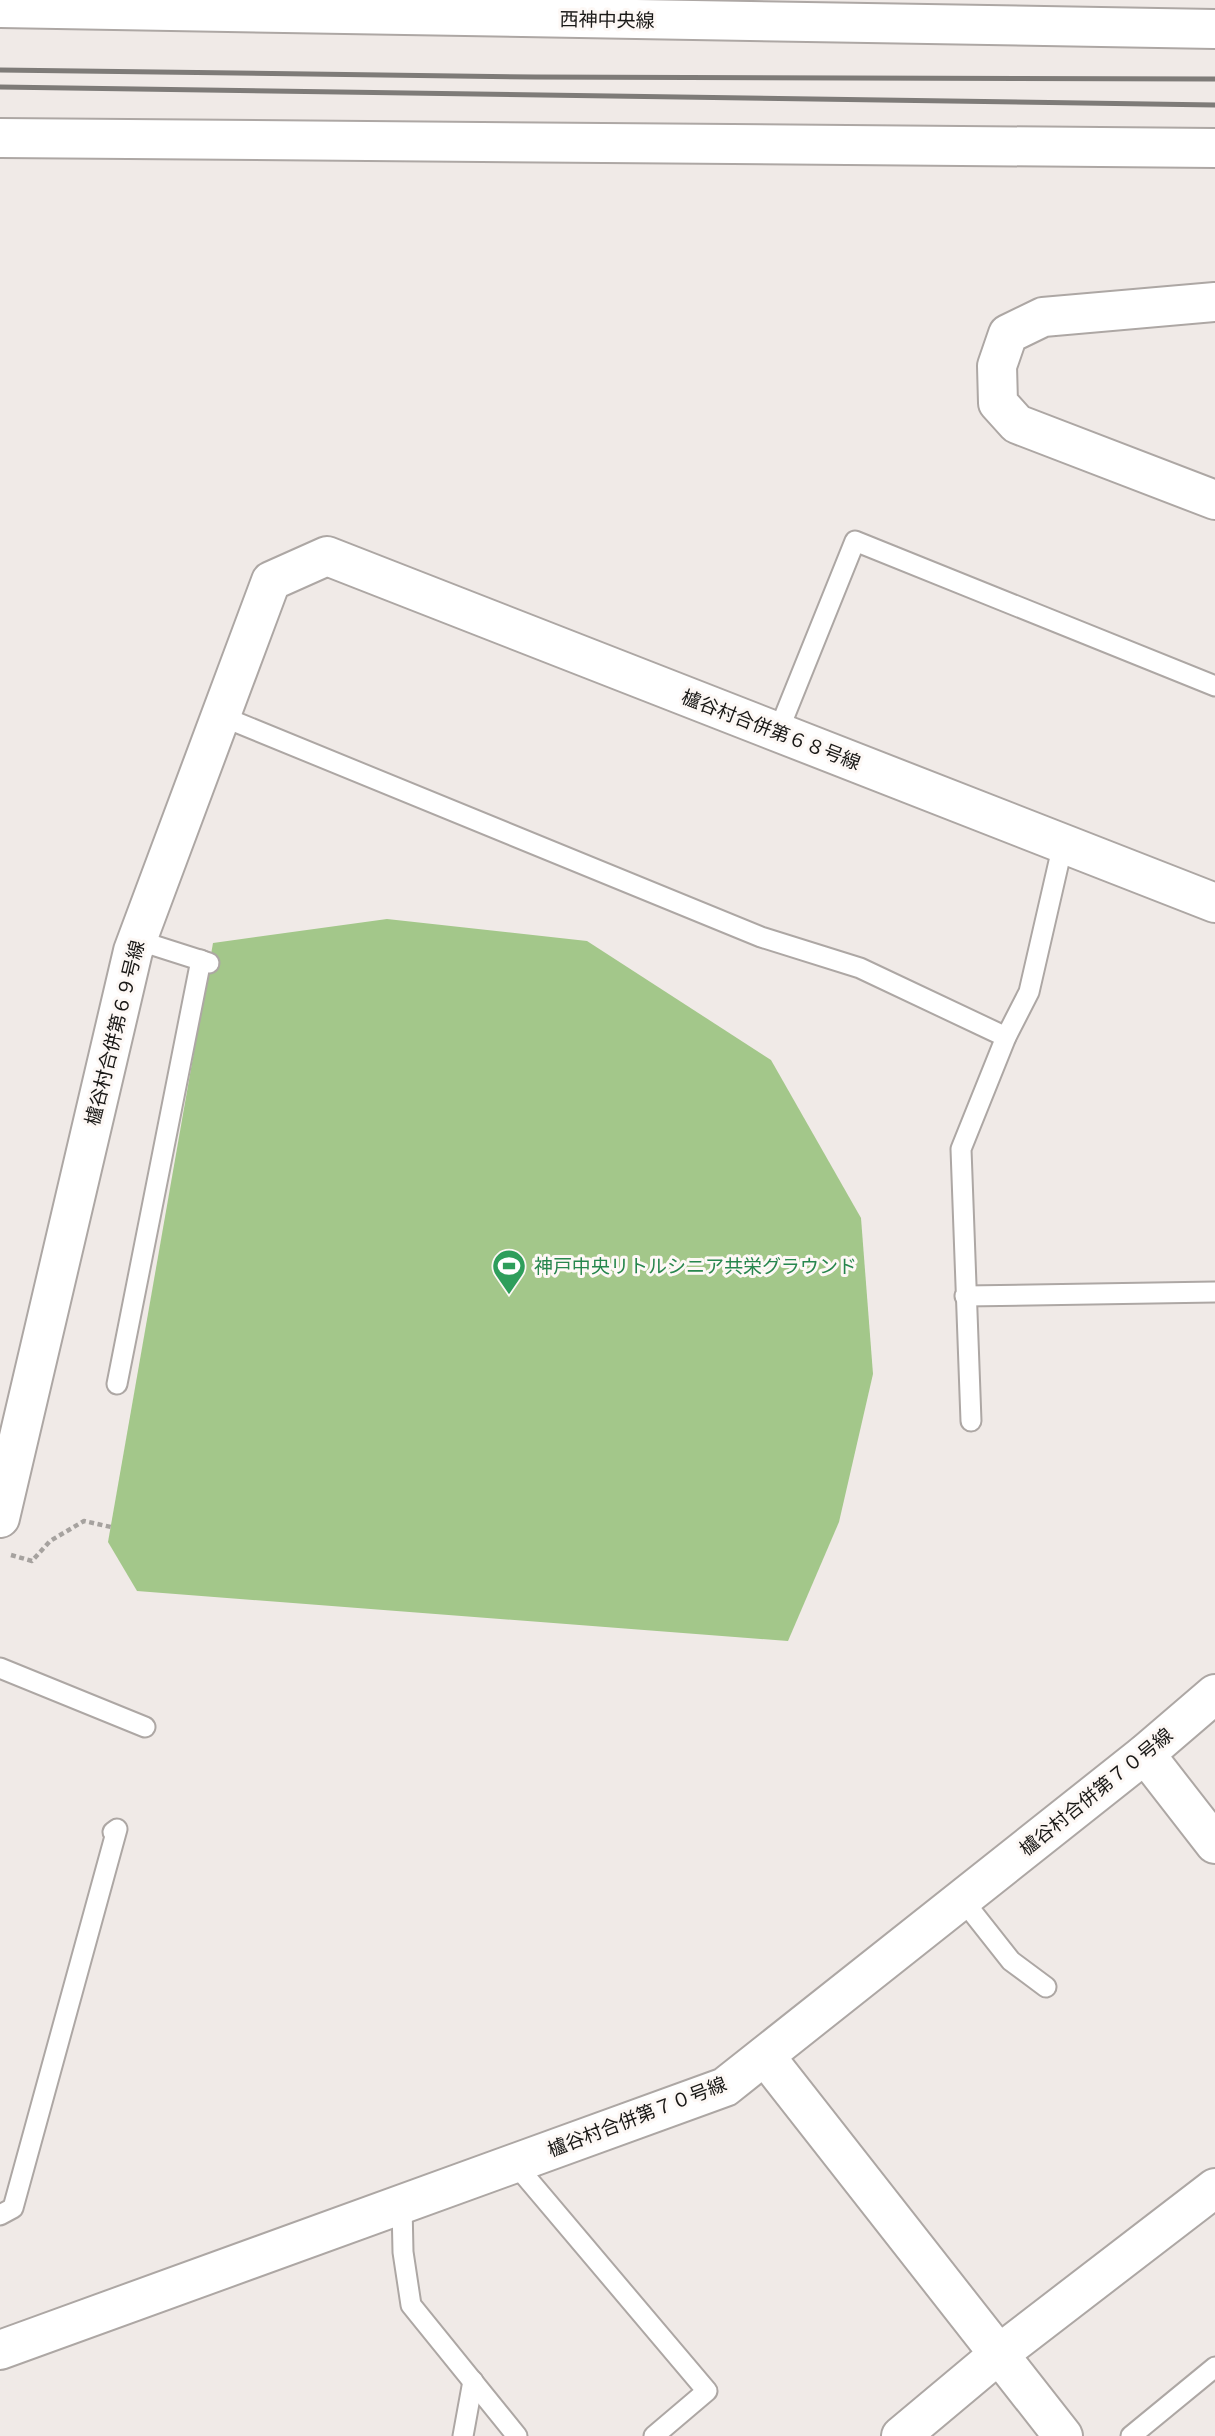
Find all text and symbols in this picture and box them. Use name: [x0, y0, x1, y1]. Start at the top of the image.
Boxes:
street label: 西神中央線: [559, 8, 655, 32]
street label: 櫨谷村合併第６８号線: [678, 685, 864, 775]
street label: 櫨谷村合併第６９号線: [81, 938, 149, 1128]
sports icon: 神戸中央リトルシニア共栄グラウンド: [490, 1247, 528, 1296]
place label: 神戸中央リトルシニア共栄グラウンド: [534, 1255, 857, 1278]
street label: 櫨谷村合併第７０号線: [1015, 1723, 1177, 1861]
street label: 櫨谷村合併第７０号線: [544, 2072, 730, 2162]

